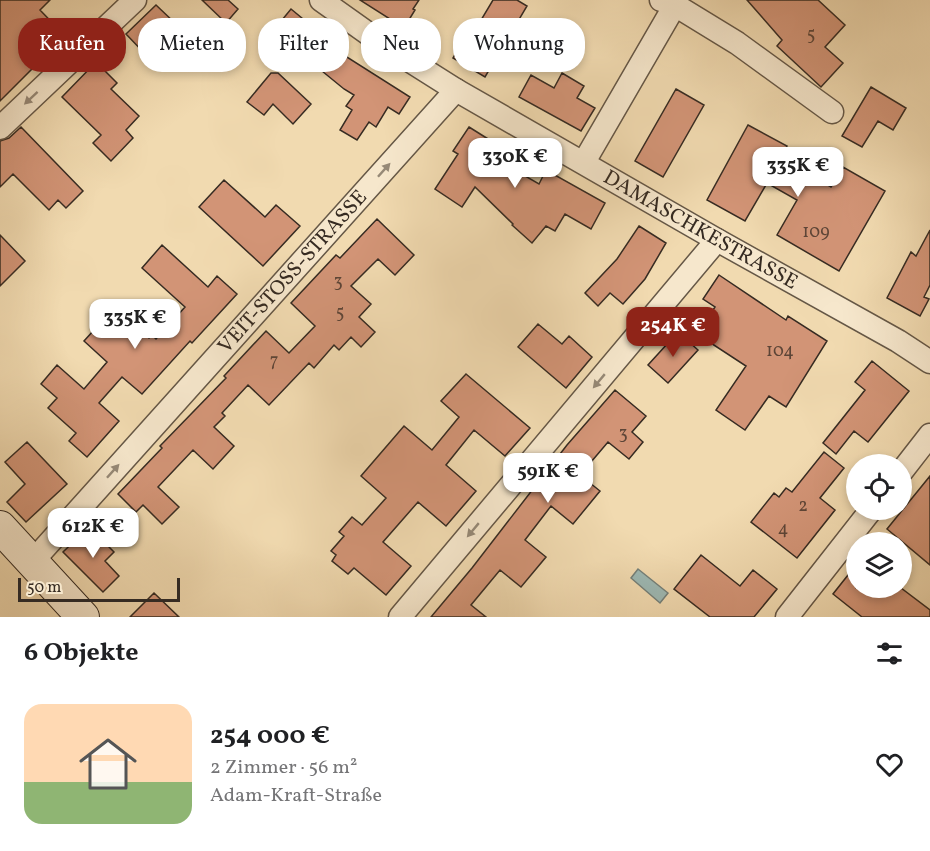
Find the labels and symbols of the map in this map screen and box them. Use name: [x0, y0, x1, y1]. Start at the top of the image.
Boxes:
house number: 5: [807, 23, 815, 48]
one-way arrow: [24, 91, 39, 105]
pin: 330K €: [466, 138, 564, 189]
pin: 335K €: [749, 147, 847, 198]
one-way arrow: [377, 163, 390, 178]
street label: DAMASCHKESTRASSE: [598, 163, 803, 297]
street label: VEIT-STOSS-STRASSE: [211, 184, 374, 360]
house number: 109: [802, 220, 830, 245]
house number: 3: [333, 270, 343, 295]
pin: 335K €: [86, 299, 184, 350]
house number: 5: [336, 301, 344, 326]
pin: 254K €: [624, 307, 722, 358]
house number: 104: [766, 339, 794, 364]
house number: 7: [270, 349, 278, 374]
one-way arrow: [592, 373, 605, 389]
house number: 3: [618, 422, 628, 447]
pin: 591K €: [499, 453, 597, 504]
one-way arrow: [106, 464, 119, 479]
house number: 2: [798, 494, 808, 519]
pin: 612K €: [44, 508, 142, 559]
house number: 4: [778, 517, 788, 542]
one-way arrow: [467, 523, 480, 538]
scale bar: [18, 575, 180, 602]

